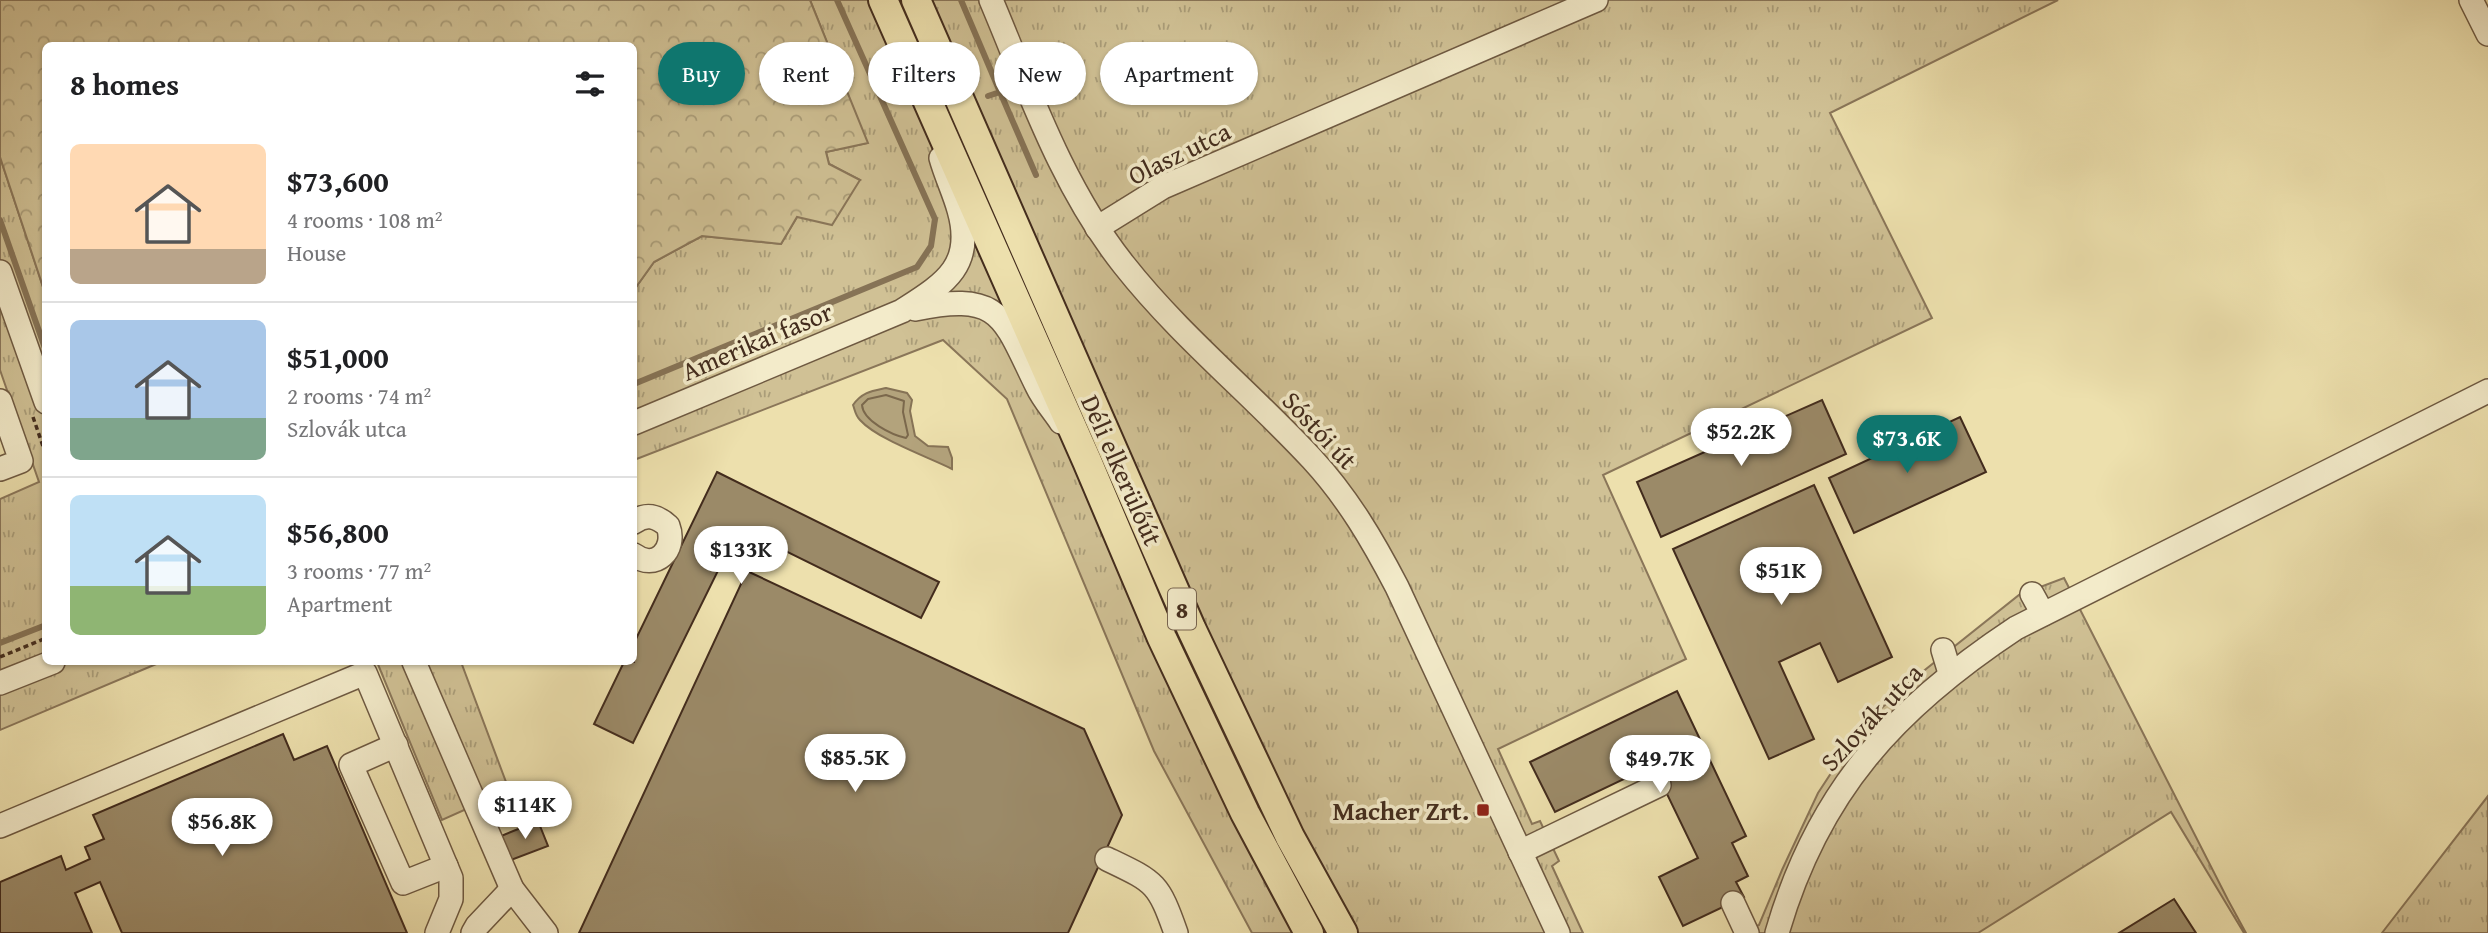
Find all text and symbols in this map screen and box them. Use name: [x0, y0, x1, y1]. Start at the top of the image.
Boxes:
chip: Buy: [658, 42, 745, 105]
chip: Rent: [759, 42, 854, 105]
chip: Filters: [868, 42, 980, 105]
chip: New: [994, 42, 1086, 105]
chip: Apartment: [1100, 42, 1258, 105]
text: 8 homes: [70, 62, 179, 106]
icon: filters: [571, 65, 609, 103]
street label: Olasz utca: [1121, 111, 1238, 195]
text: $73,600: [287, 159, 389, 203]
icon: home: [126, 172, 210, 256]
text: 4 rooms · 108 m²: [287, 203, 442, 236]
text: House: [287, 236, 346, 269]
street label: Amerikai fasor: [675, 292, 839, 390]
text: $51,000: [287, 335, 389, 379]
icon: home: [126, 348, 210, 432]
text: 2 rooms · 74 m²: [287, 379, 431, 412]
street label: Sóstói út: [1273, 382, 1367, 478]
street label: Déli elkerülőút: [1071, 388, 1173, 552]
pin: $52.2K: [1684, 408, 1798, 468]
text: Szlovák utca: [287, 412, 407, 445]
text: $52.2K: [1707, 414, 1775, 447]
pin: $73.6K: [1850, 416, 1964, 475]
text: $73.6K: [1873, 421, 1941, 454]
text: $56,800: [287, 510, 389, 554]
icon: home: [126, 523, 210, 607]
pin: $133K: [692, 526, 790, 586]
text: $133K: [710, 532, 772, 565]
pin: $51K: [1740, 548, 1822, 607]
text: $51K: [1756, 553, 1806, 586]
text: 3 rooms · 77 m²: [287, 554, 431, 587]
text: Apartment: [287, 587, 392, 620]
road number: 8: [1168, 588, 1196, 630]
street label: Szlovák utca: [1811, 654, 1932, 780]
pin: $85.5K: [798, 734, 912, 794]
pin: $49.7K: [1603, 736, 1717, 795]
text: $85.5K: [821, 740, 889, 773]
text: $49.7K: [1626, 741, 1694, 774]
pin: $114K: [476, 782, 574, 841]
text: $114K: [494, 787, 556, 820]
place label: Macher Zrt.: [1332, 791, 1469, 830]
pin: $56.8K: [165, 798, 279, 858]
marker: Macher Zrt.: [1475, 802, 1491, 818]
text: $56.8K: [188, 804, 256, 837]

